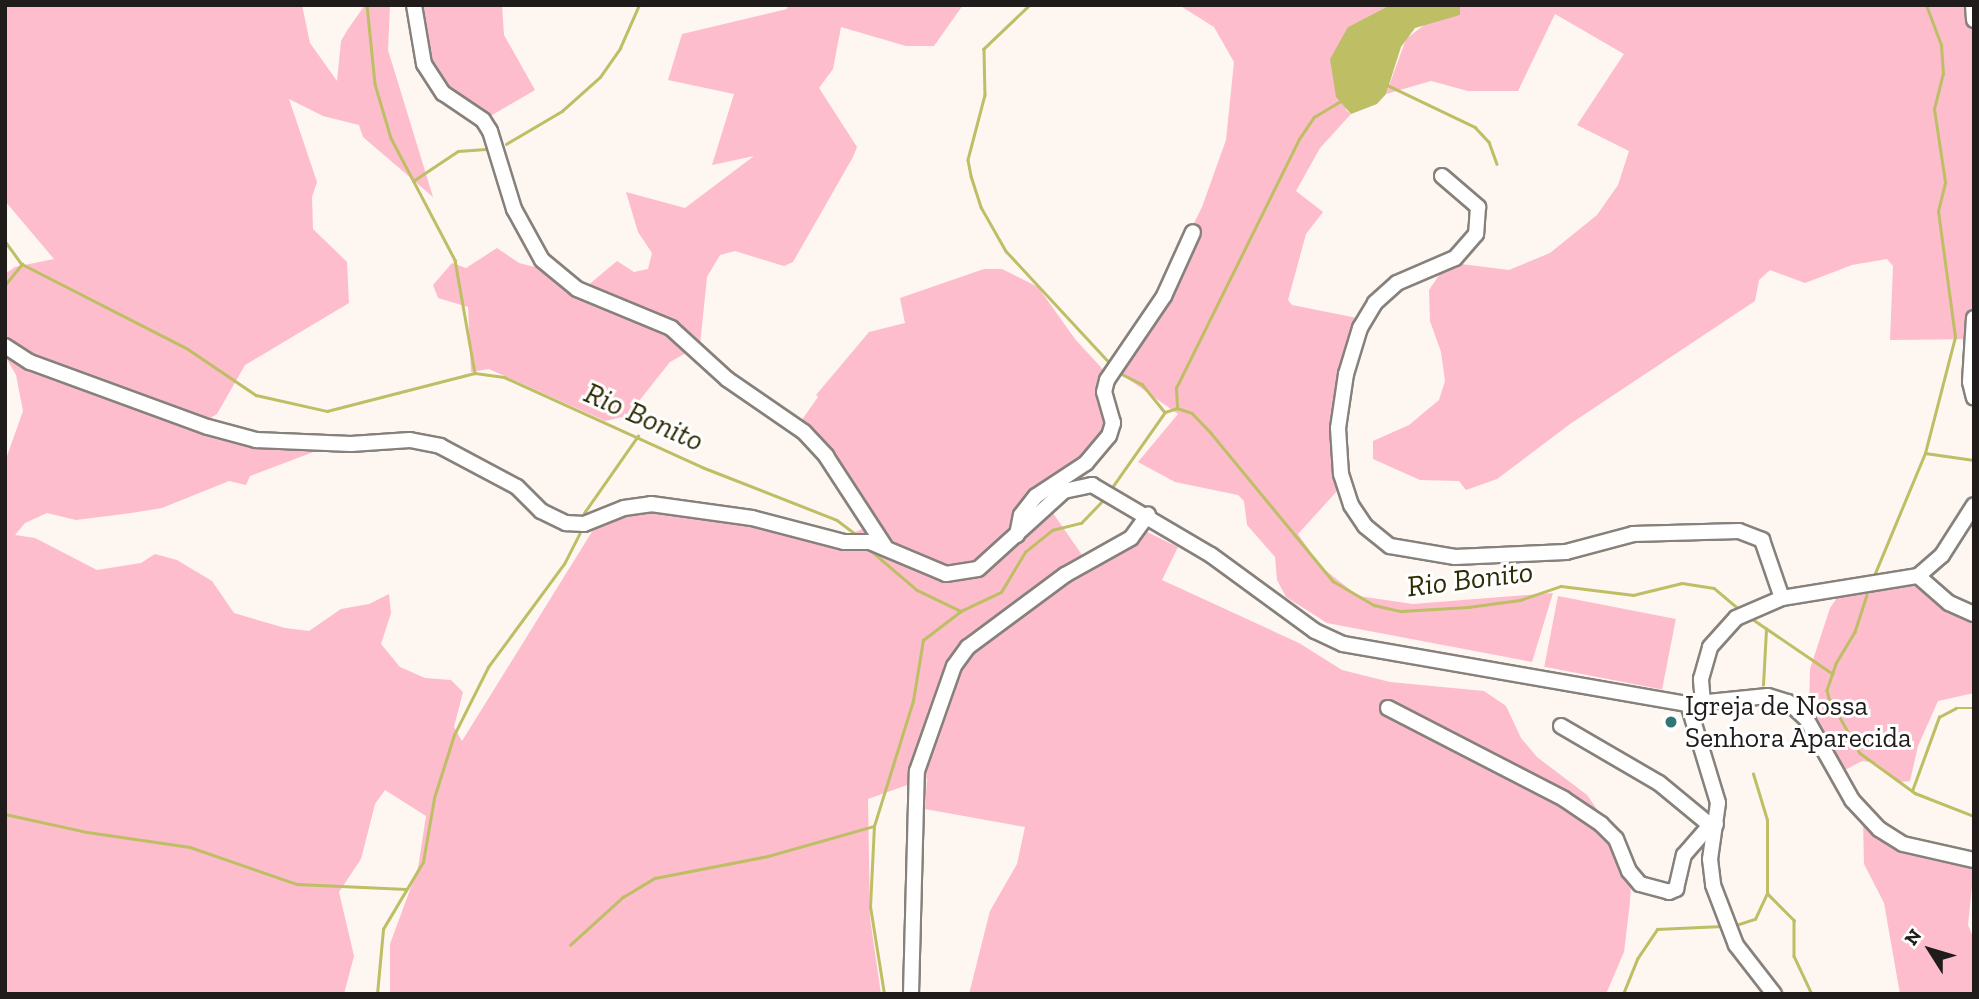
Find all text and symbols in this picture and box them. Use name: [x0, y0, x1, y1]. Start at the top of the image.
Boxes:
water label: Rio Bonito: [579, 375, 709, 459]
water label: Rio Bonito: [1405, 553, 1535, 605]
place label: Igreja de Nossa Senhora Aparecida: [1685, 689, 1912, 755]
marker: Igreja de Nossa Senhora Aparecida: [1663, 714, 1679, 730]
north arrow: [1895, 915, 1965, 985]
text: N: [1899, 924, 1926, 950]

